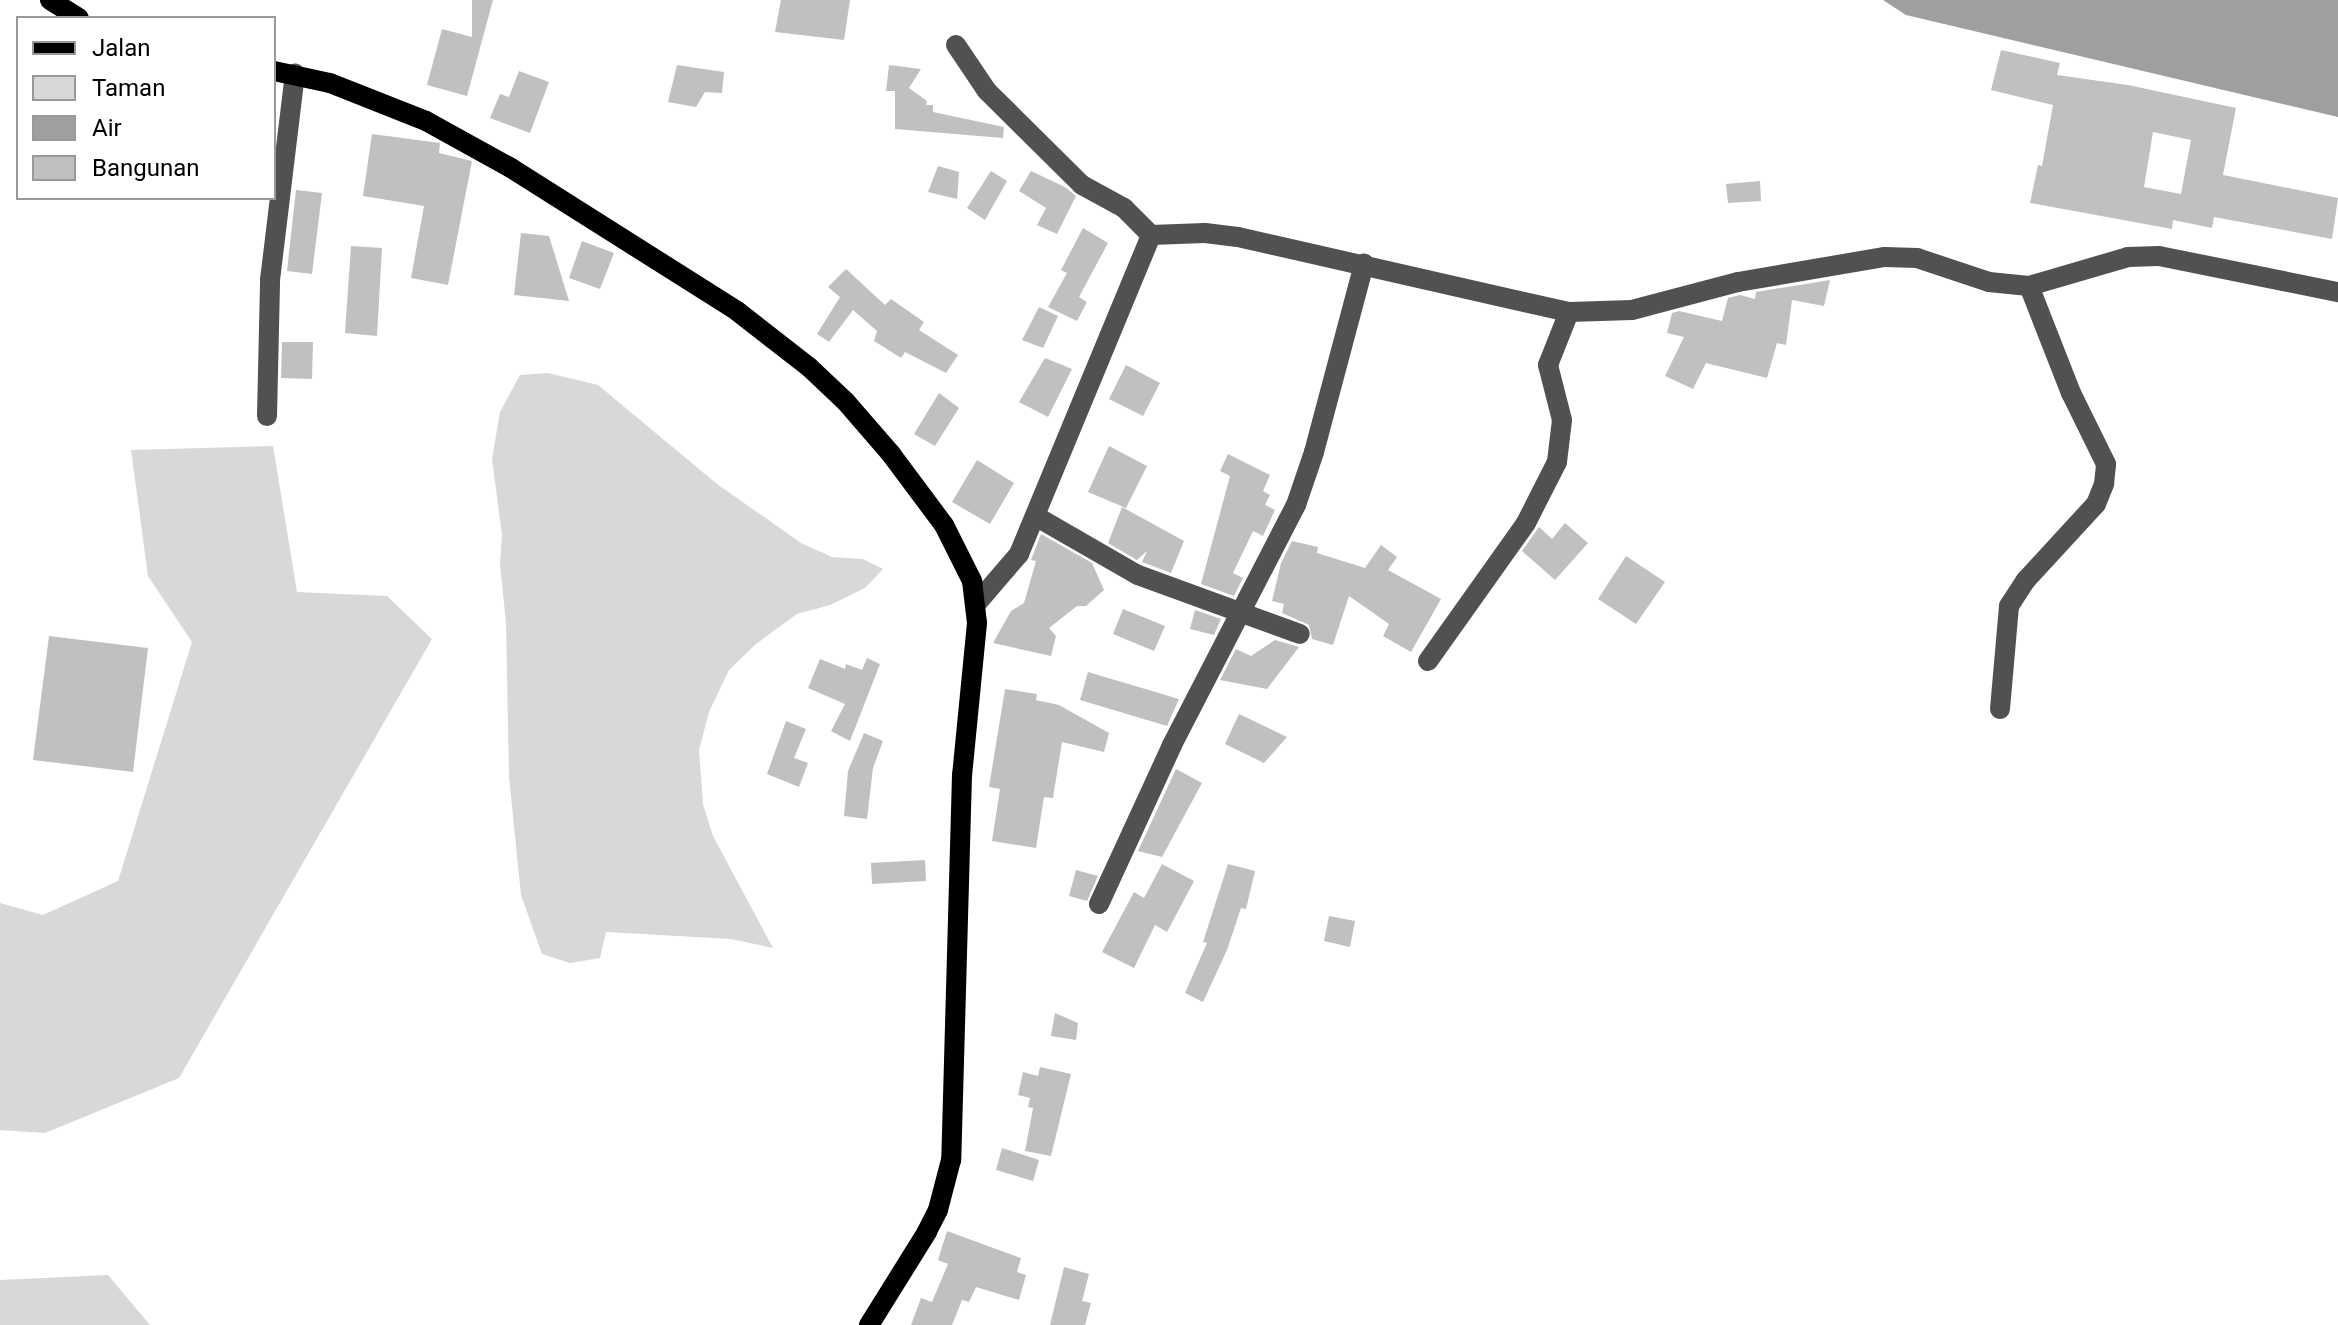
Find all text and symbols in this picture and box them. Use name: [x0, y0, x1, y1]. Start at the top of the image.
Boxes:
legend: [16, 16, 276, 200]
text: Jalan: [92, 34, 150, 62]
text: Taman: [92, 74, 165, 102]
text: Air: [92, 114, 122, 142]
text: Bangunan: [92, 154, 200, 182]

